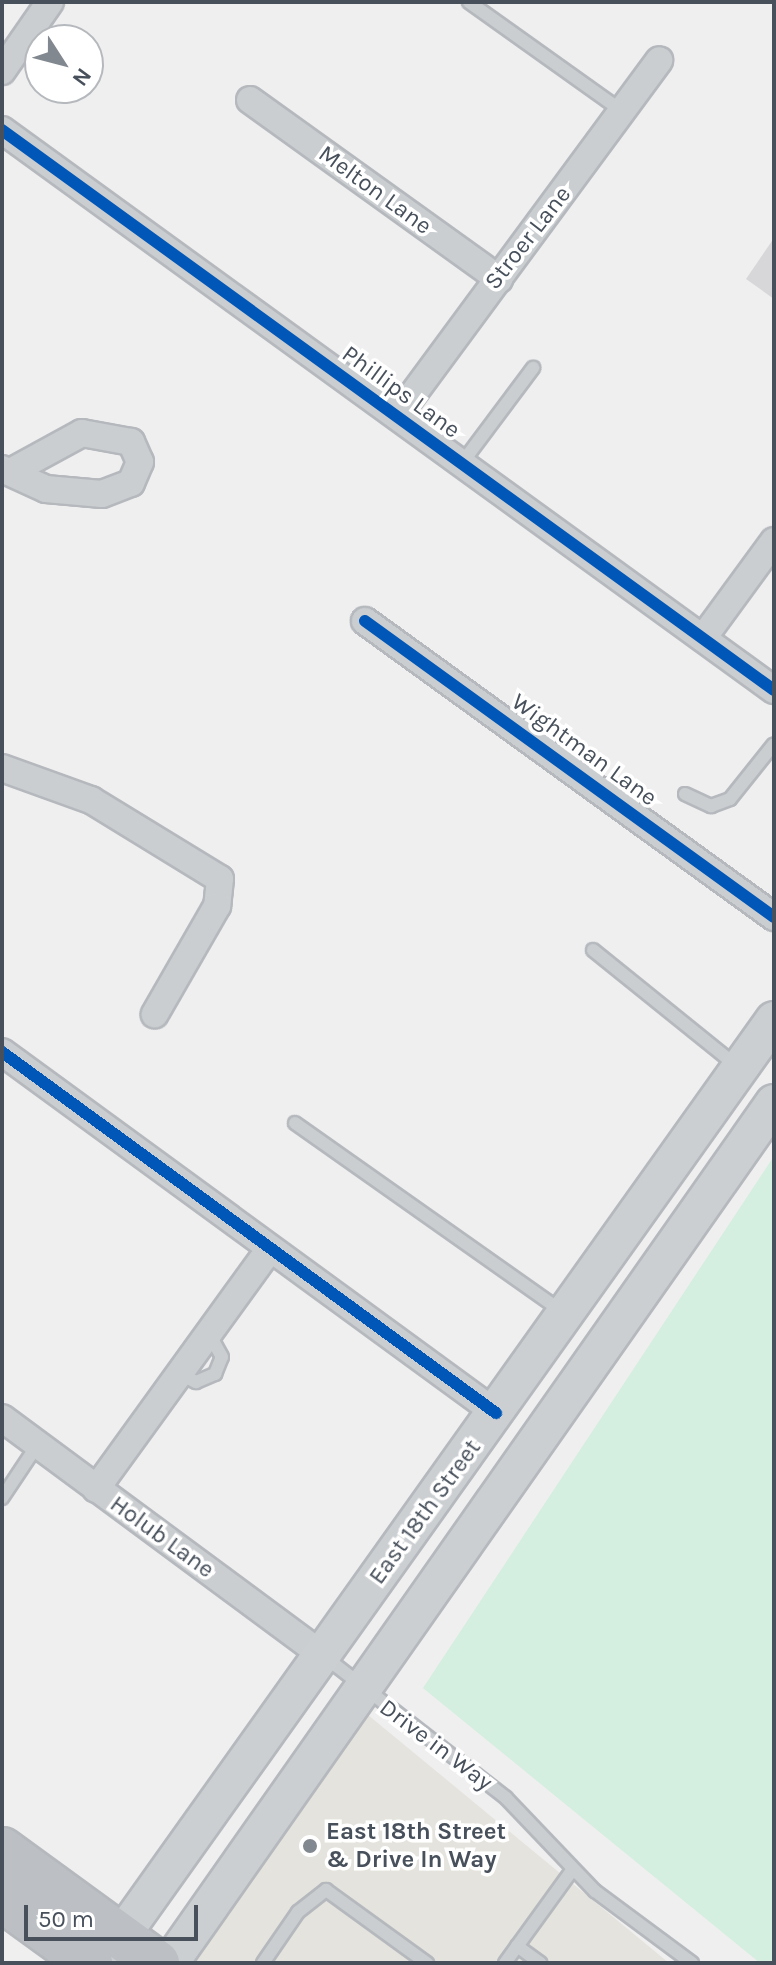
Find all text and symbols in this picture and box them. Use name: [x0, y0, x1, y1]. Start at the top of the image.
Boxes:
north arrow: [24, 24, 104, 104]
text: N: [67, 63, 97, 91]
street label: Melton Lane: [313, 139, 437, 241]
street label: Stroer Lane: [479, 181, 577, 295]
street label: Phillips Lane: [336, 339, 466, 445]
street label: Wightman Lane: [506, 688, 662, 812]
street label: East 18th Street: [363, 1434, 487, 1590]
street label: Holub Lane: [104, 1490, 220, 1584]
street label: Drive in Way: [374, 1693, 498, 1797]
place label: East 18th Street & Drive In Way: [326, 1818, 506, 1874]
marker: East 18th Street & Drive In Way: [301, 1837, 319, 1855]
scale bar: [28, 1889, 202, 1939]
text: 50 m: [38, 1905, 94, 1933]

